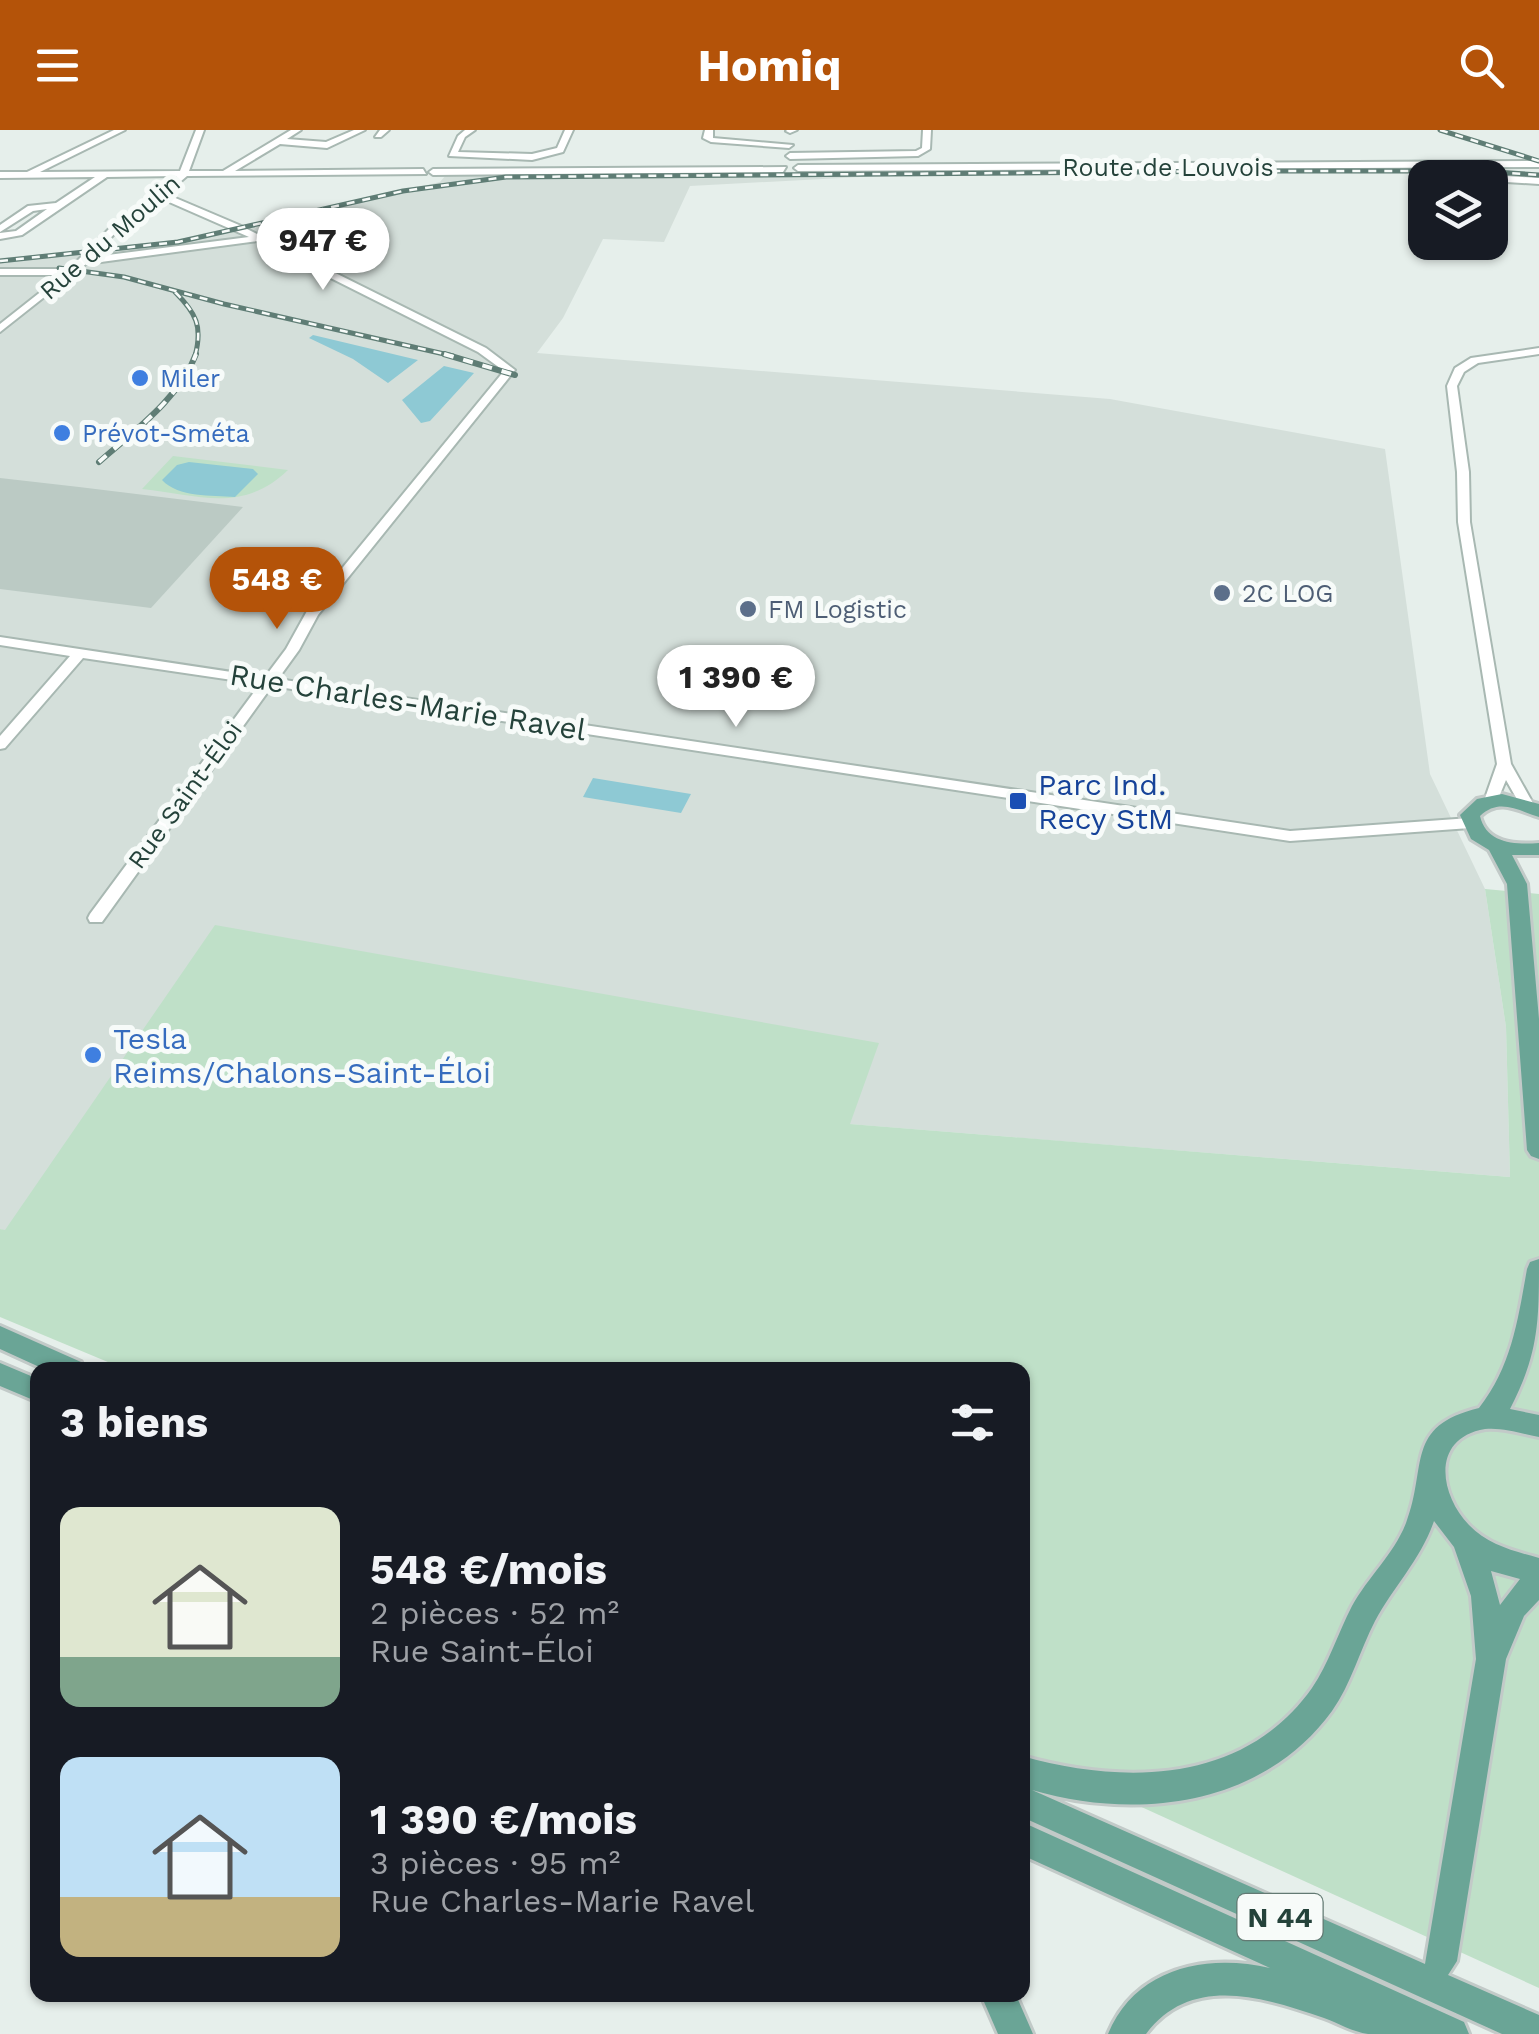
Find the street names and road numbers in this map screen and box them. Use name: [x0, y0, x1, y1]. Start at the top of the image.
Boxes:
street label: Route de Louvois: [1062, 153, 1274, 182]
street label: Rue du Moulin: [34, 168, 186, 306]
street label: Rue Charles-Marie Ravel: [227, 657, 589, 747]
street label: Rue Saint-Éloi: [122, 716, 248, 874]
road number: N 44: [1238, 1894, 1322, 1940]

